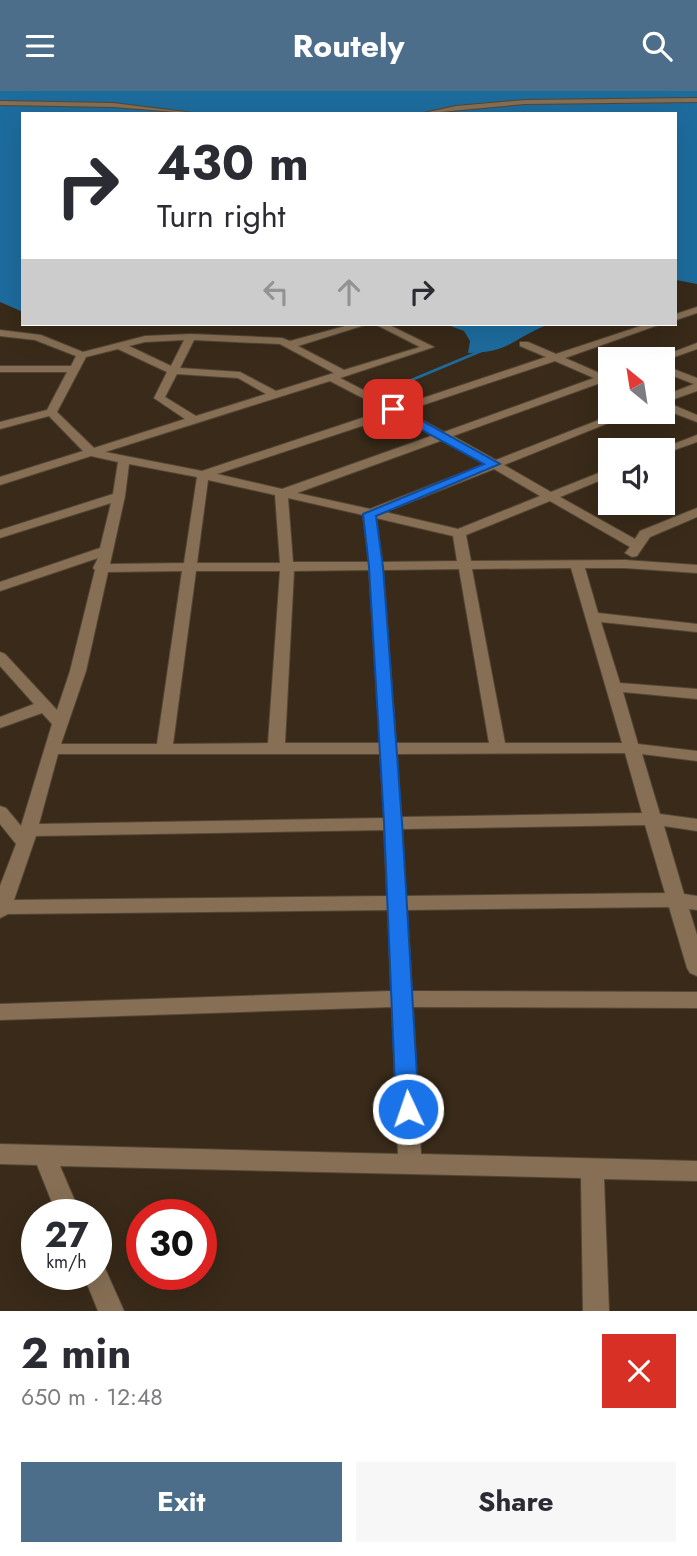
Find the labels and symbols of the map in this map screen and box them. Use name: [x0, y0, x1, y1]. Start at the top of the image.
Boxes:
north arrow: [598, 347, 676, 423]
pin: [363, 379, 423, 439]
position arrow: [371, 1072, 445, 1146]
speed limit sign: 30: [126, 1199, 217, 1290]

